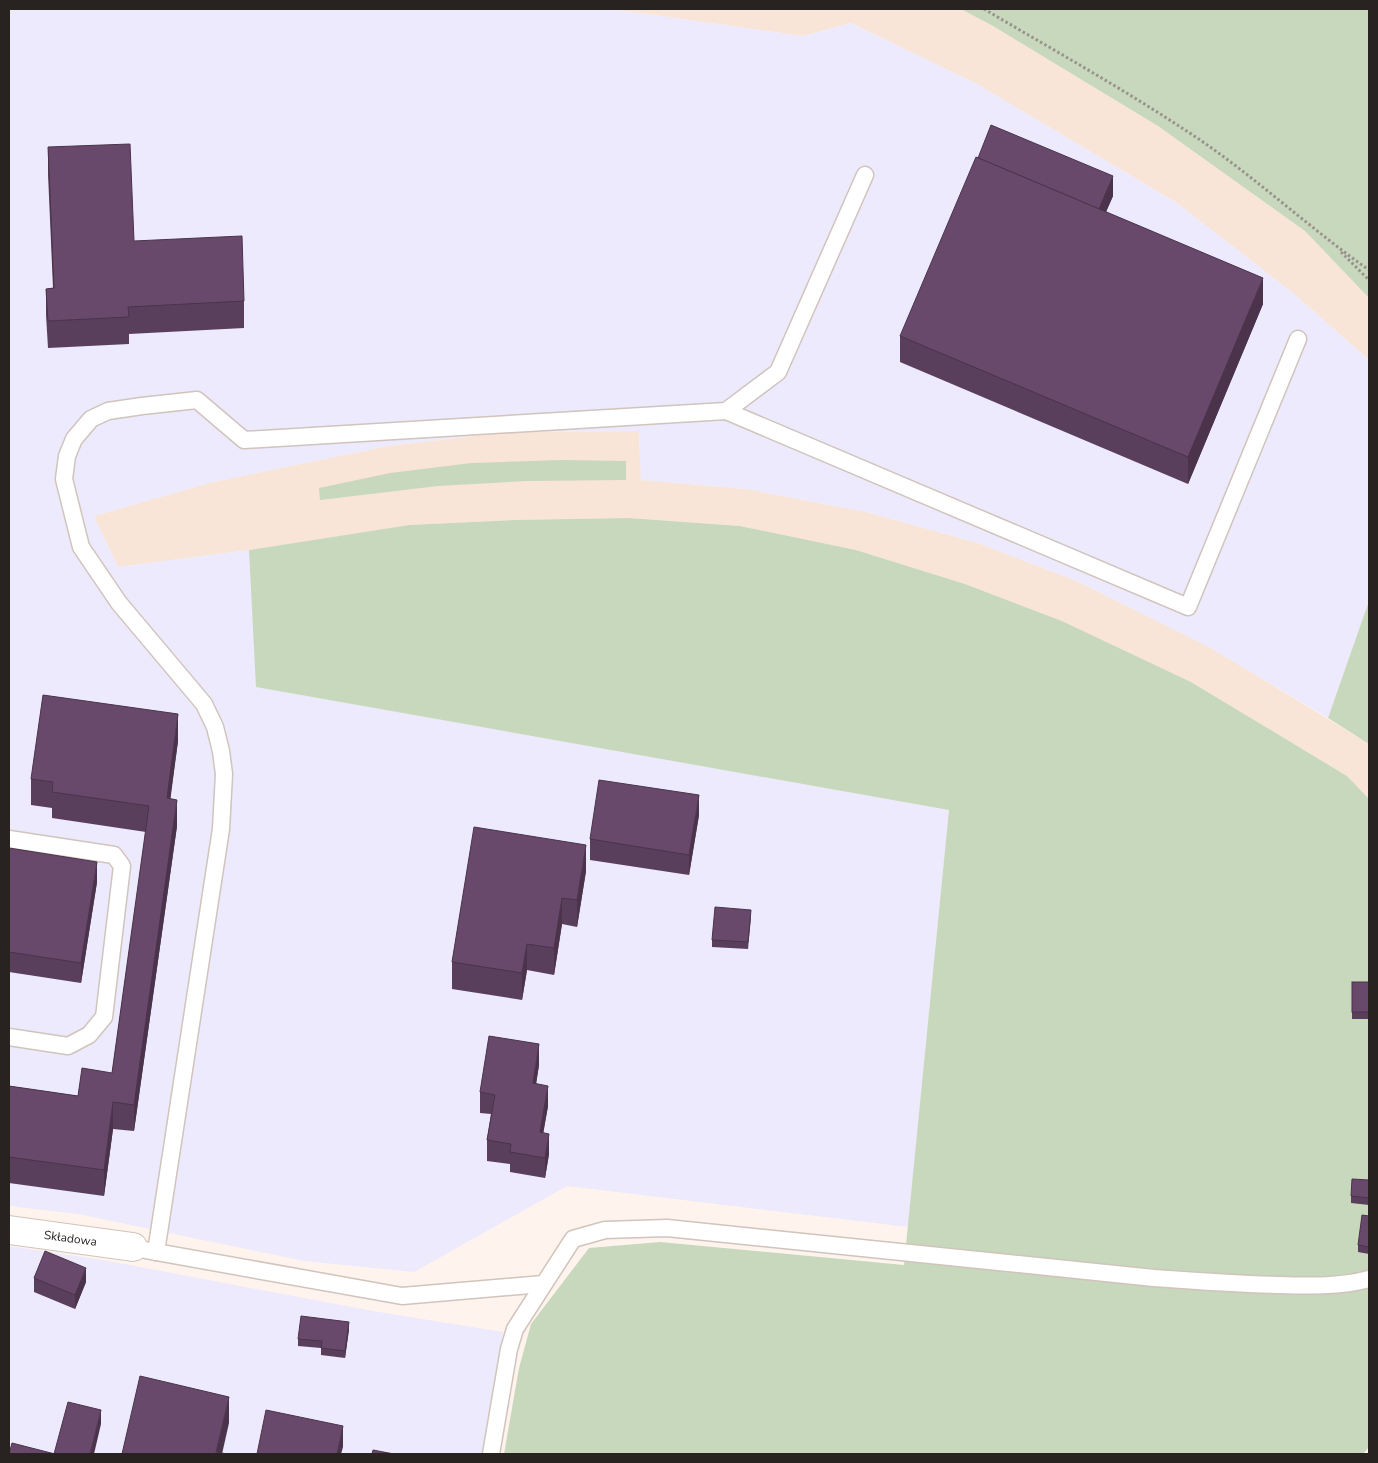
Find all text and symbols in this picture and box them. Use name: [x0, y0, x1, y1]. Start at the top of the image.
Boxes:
street label: Składowa: [43, 1227, 98, 1250]

